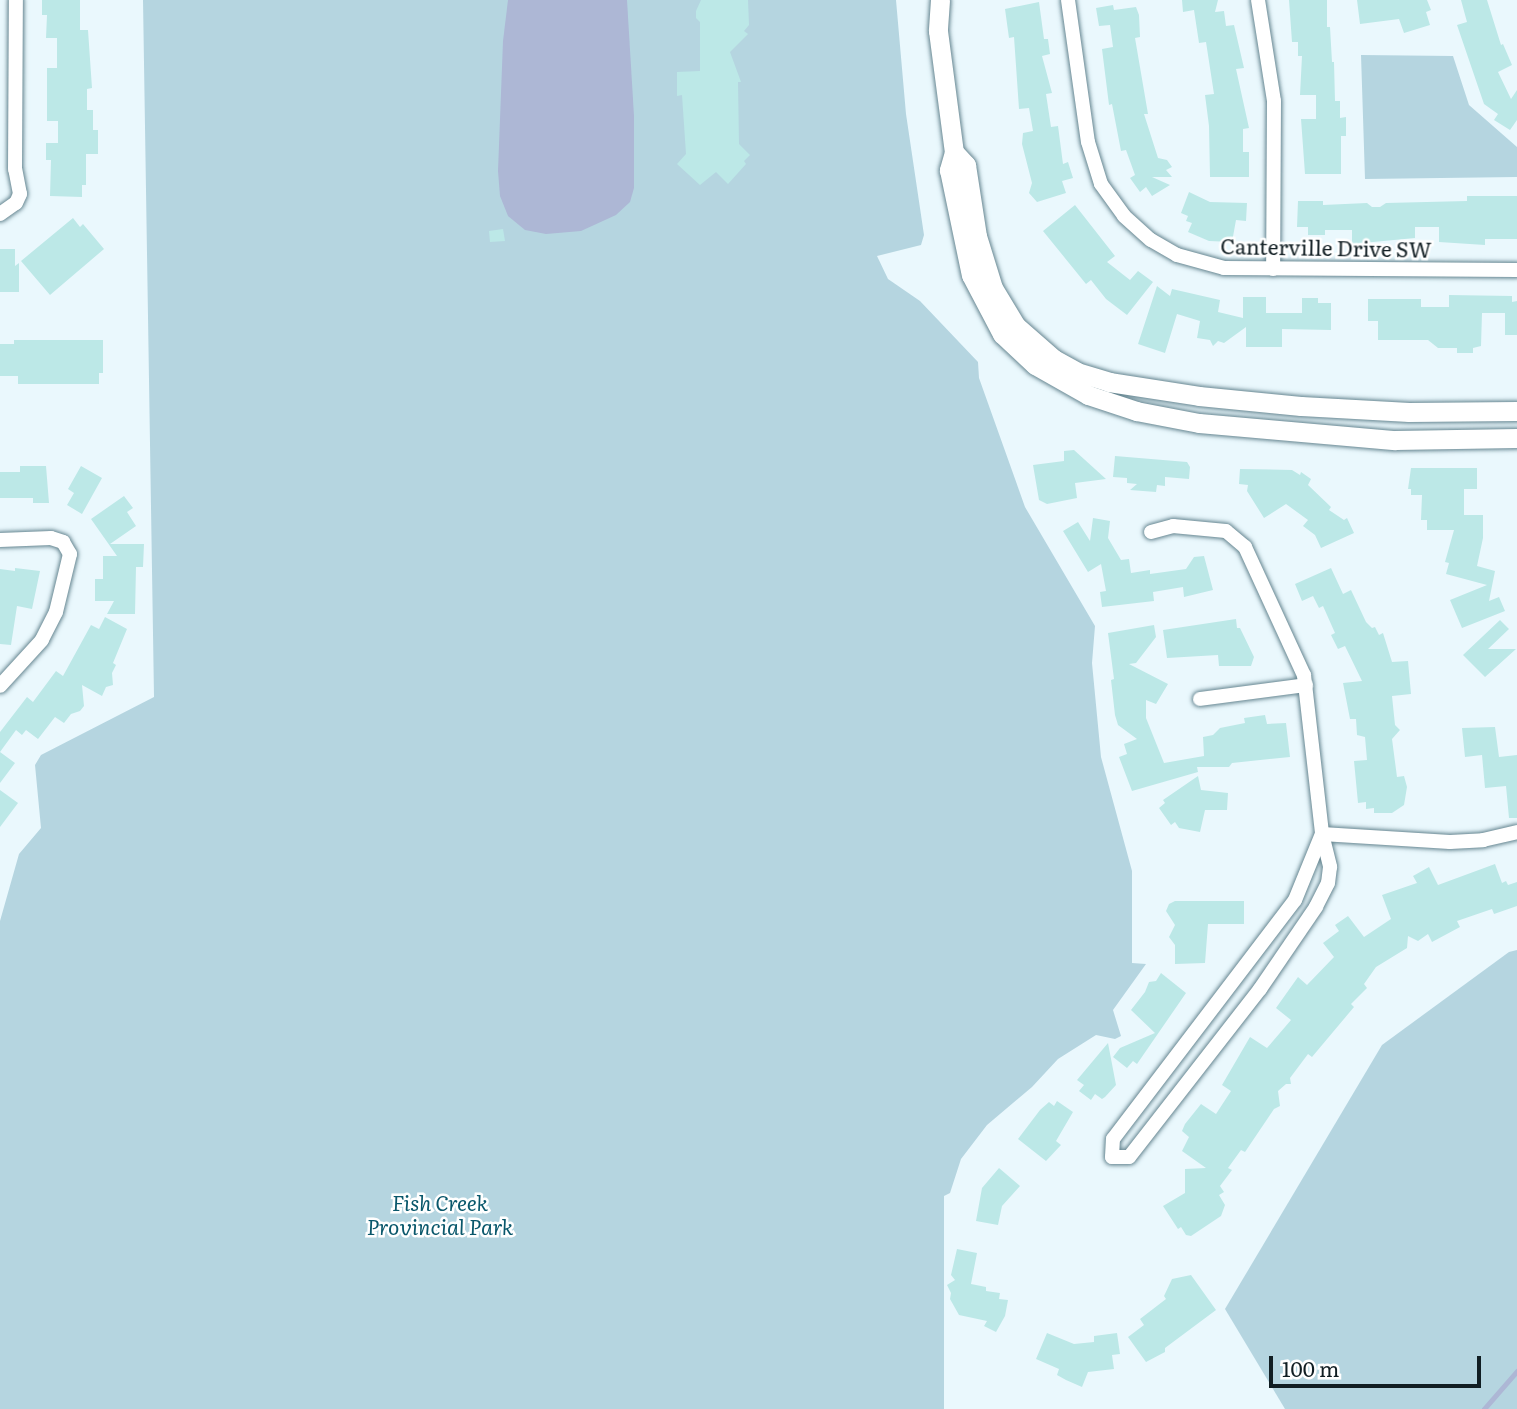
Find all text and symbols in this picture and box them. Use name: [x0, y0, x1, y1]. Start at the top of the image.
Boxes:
street label: Canterville Drive SW: [1220, 233, 1432, 261]
park label: Fish Creek Provincial Park: [367, 1189, 513, 1239]
scale bar: [1272, 1342, 1484, 1386]
text: 100 m: [1282, 1352, 1339, 1383]

